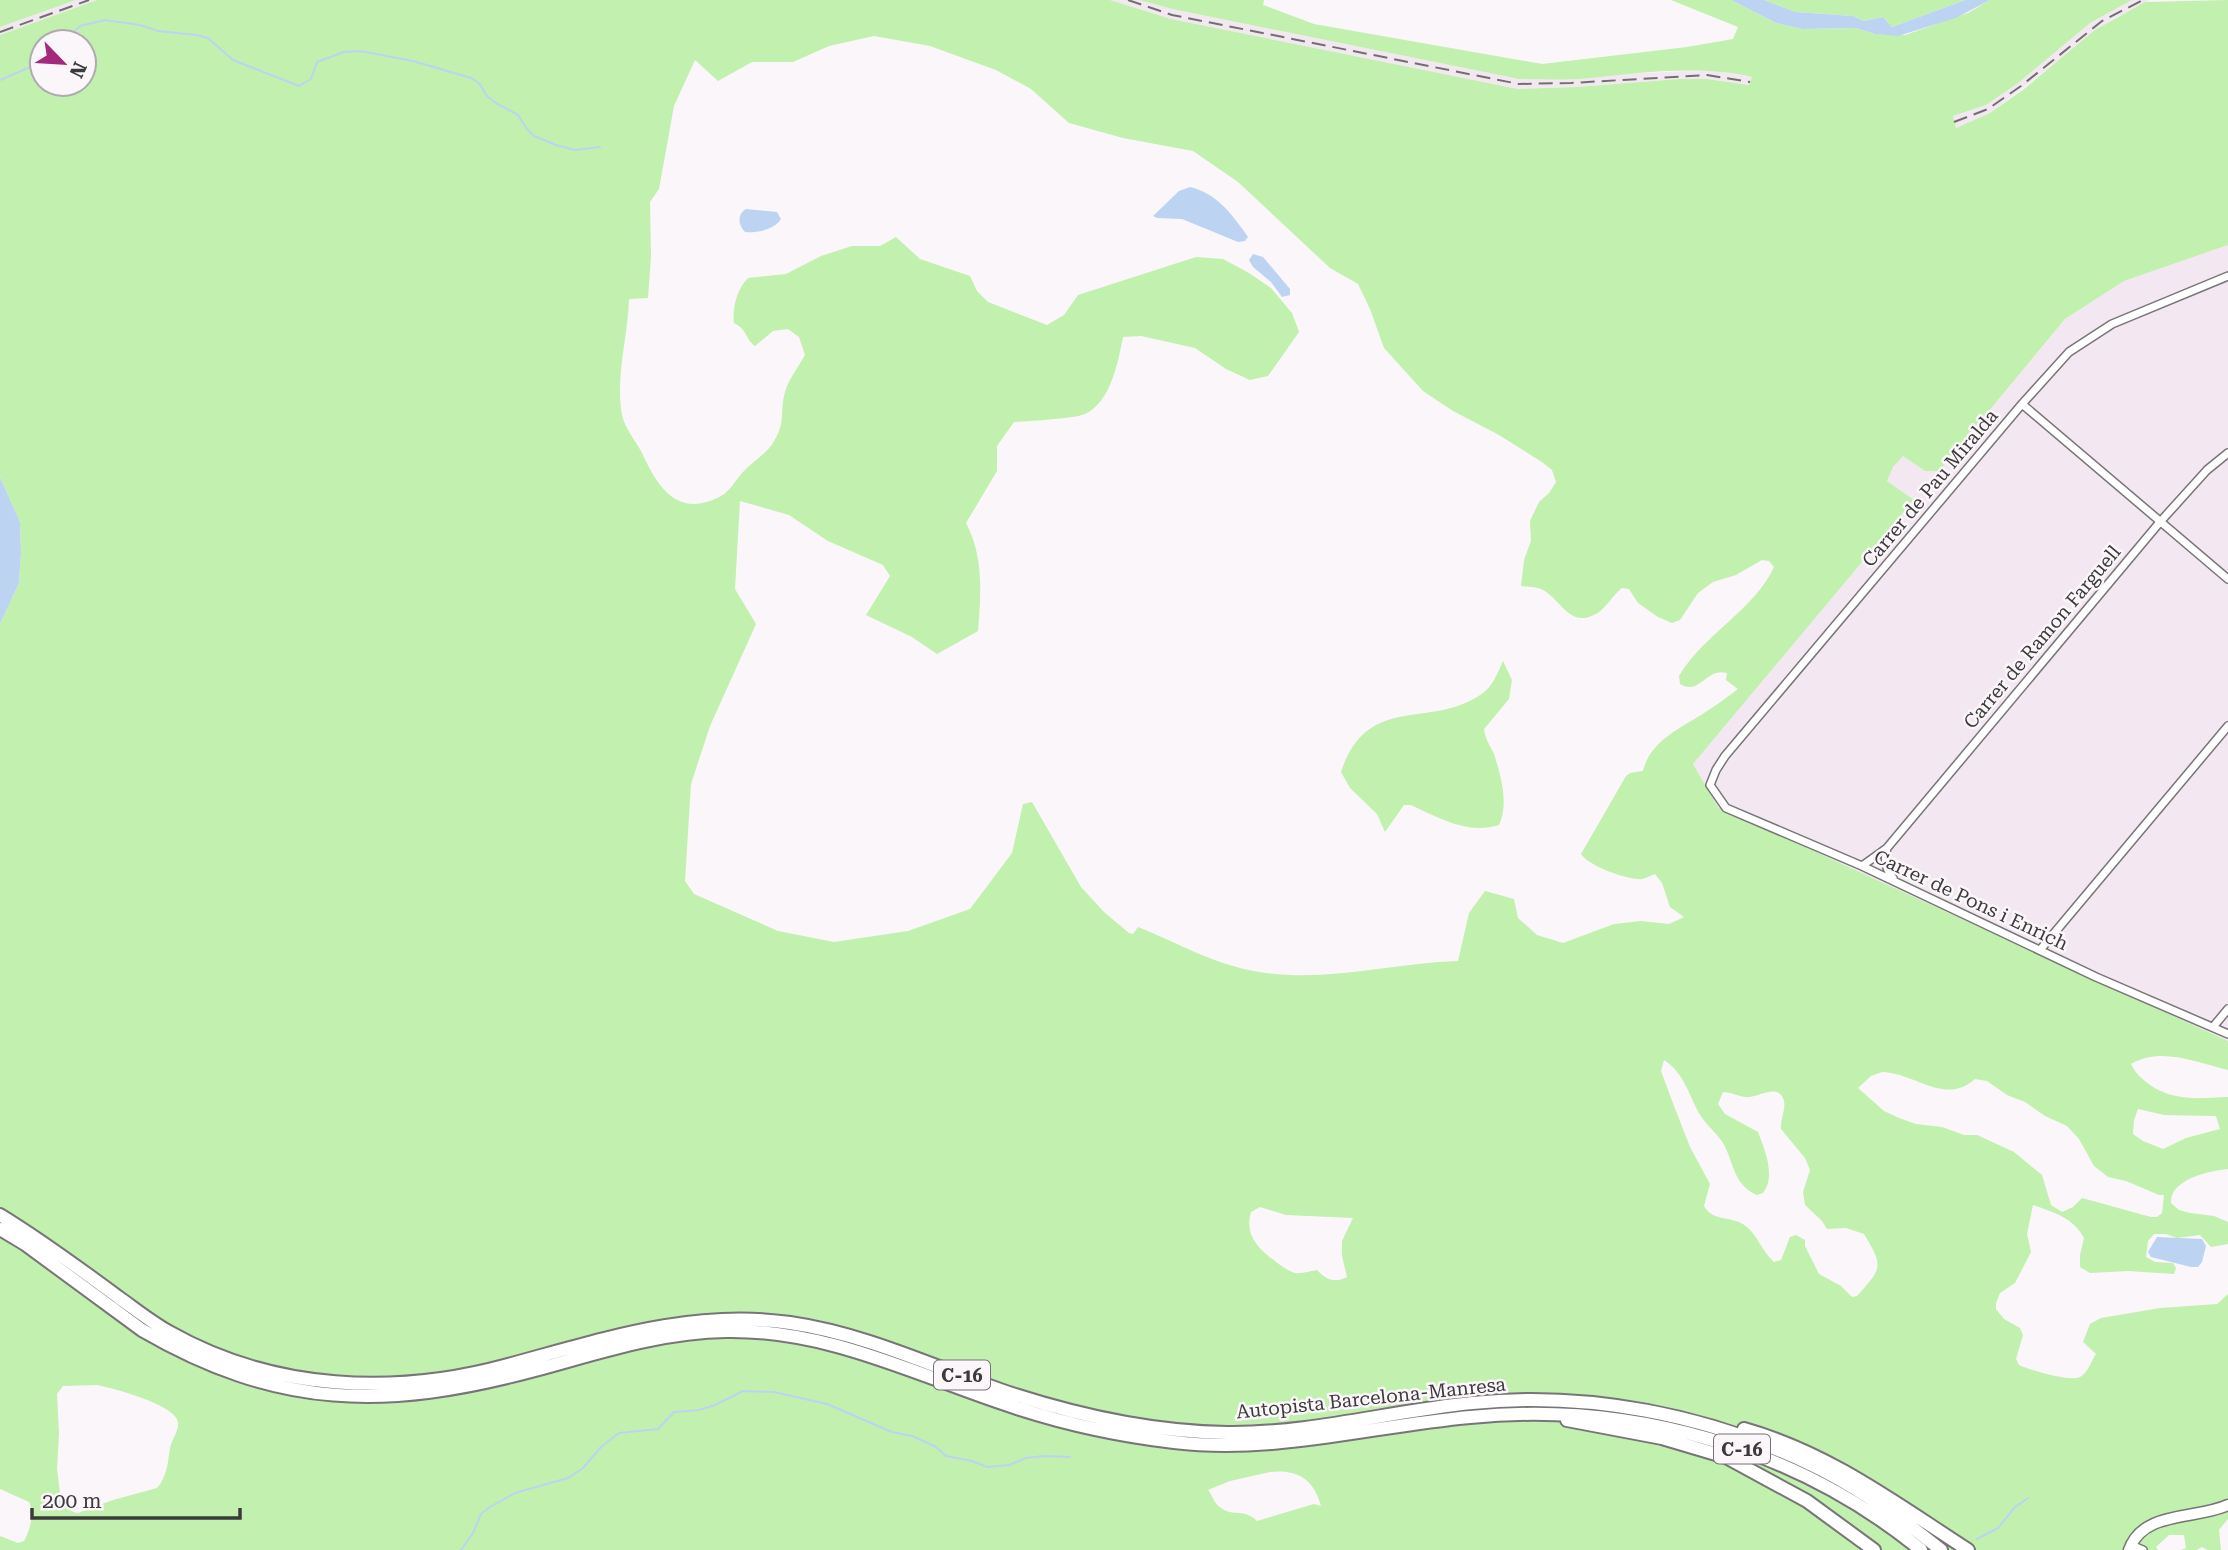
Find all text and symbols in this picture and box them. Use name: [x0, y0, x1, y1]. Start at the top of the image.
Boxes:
north arrow: [28, 28, 98, 98]
text: N: [64, 58, 91, 82]
street label: Carrer de Pau Miralda: [1857, 404, 2003, 572]
street label: Carrer de Ramon Farguell: [1959, 541, 2125, 733]
street label: Carrer de Pons i Enrich: [1870, 845, 2072, 955]
road number: C-16: [934, 1360, 990, 1390]
street label: Autopista Barcelona-Manresa: [1235, 1372, 1508, 1424]
road number: C-16: [1714, 1434, 1770, 1464]
scale bar: [32, 1476, 240, 1520]
text: 200 m: [42, 1489, 102, 1513]

